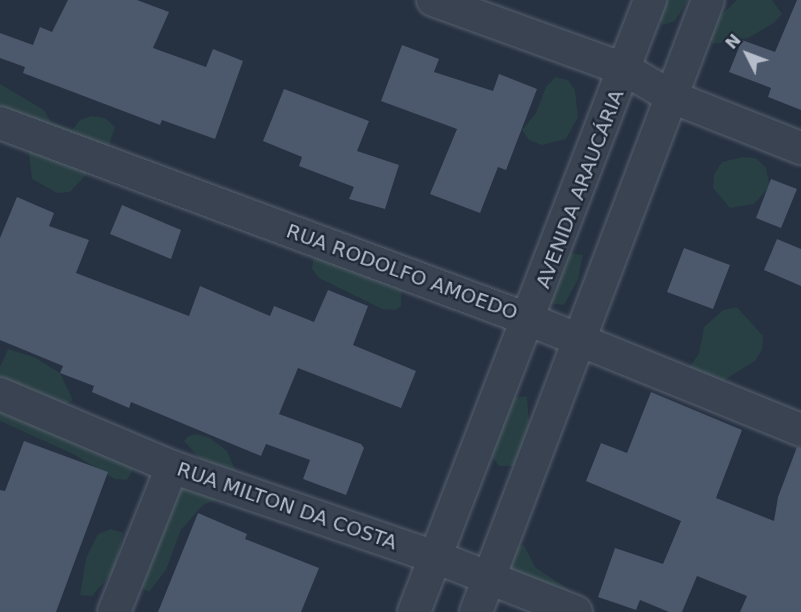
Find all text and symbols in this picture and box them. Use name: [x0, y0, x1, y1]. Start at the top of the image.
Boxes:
north arrow: [717, 24, 777, 84]
text: N: [722, 30, 745, 53]
street label: AVENIDA ARAUCÁRIA: [531, 86, 629, 292]
street label: RUA RODOLFO AMOEDO: [283, 219, 521, 325]
street label: RUA MILTON DA COSTA: [174, 457, 400, 555]

